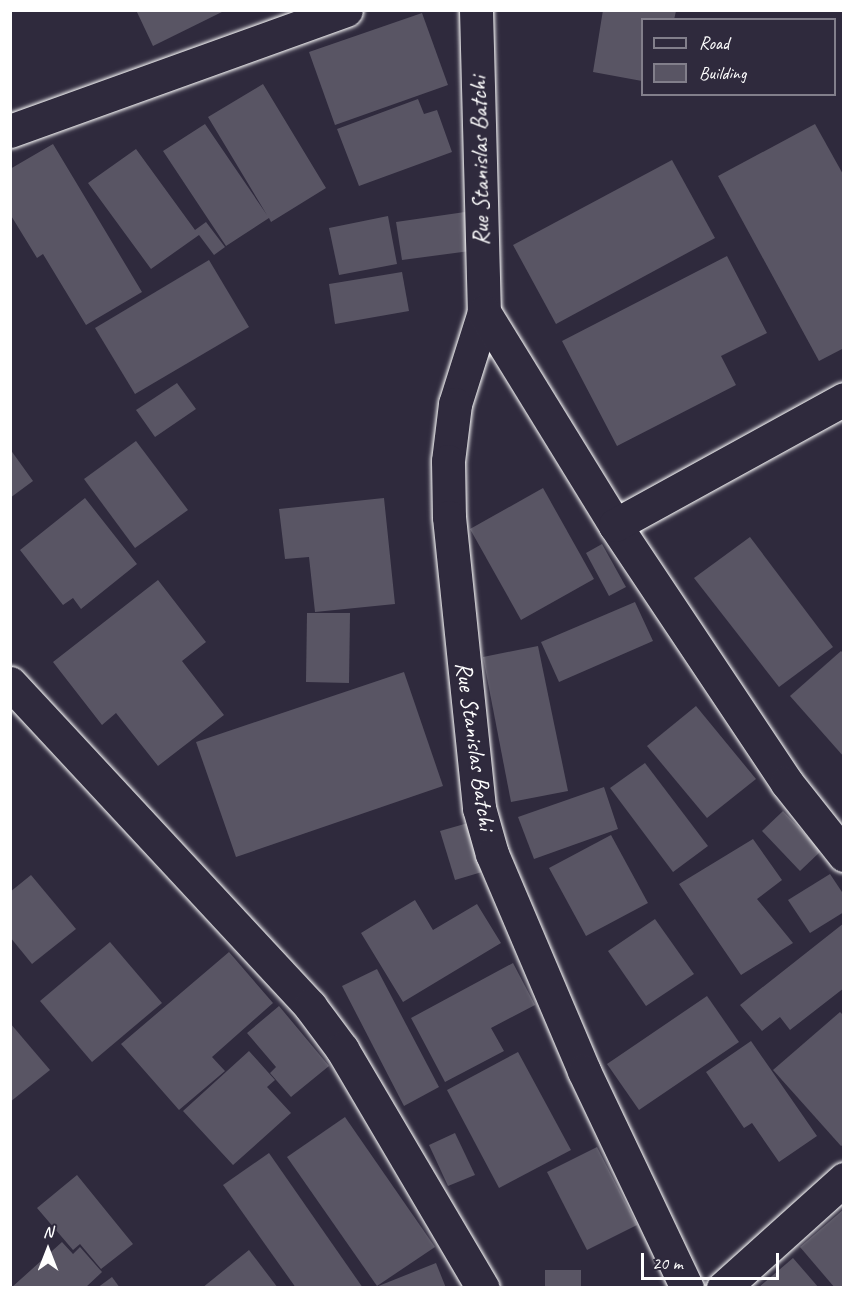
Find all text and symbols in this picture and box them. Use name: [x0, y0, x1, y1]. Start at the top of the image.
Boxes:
legend: [641, 18, 836, 96]
text: Road: [699, 32, 729, 54]
text: Building: [699, 62, 746, 84]
street label: Rue Stanislas Batchi: [464, 75, 496, 247]
street label: Rue Stanislas Batchi: [449, 659, 501, 833]
north arrow: [18, 1220, 78, 1280]
text: N: [43, 1222, 53, 1242]
scale bar: [644, 1241, 782, 1279]
text: 20 m: [652, 1252, 683, 1274]

